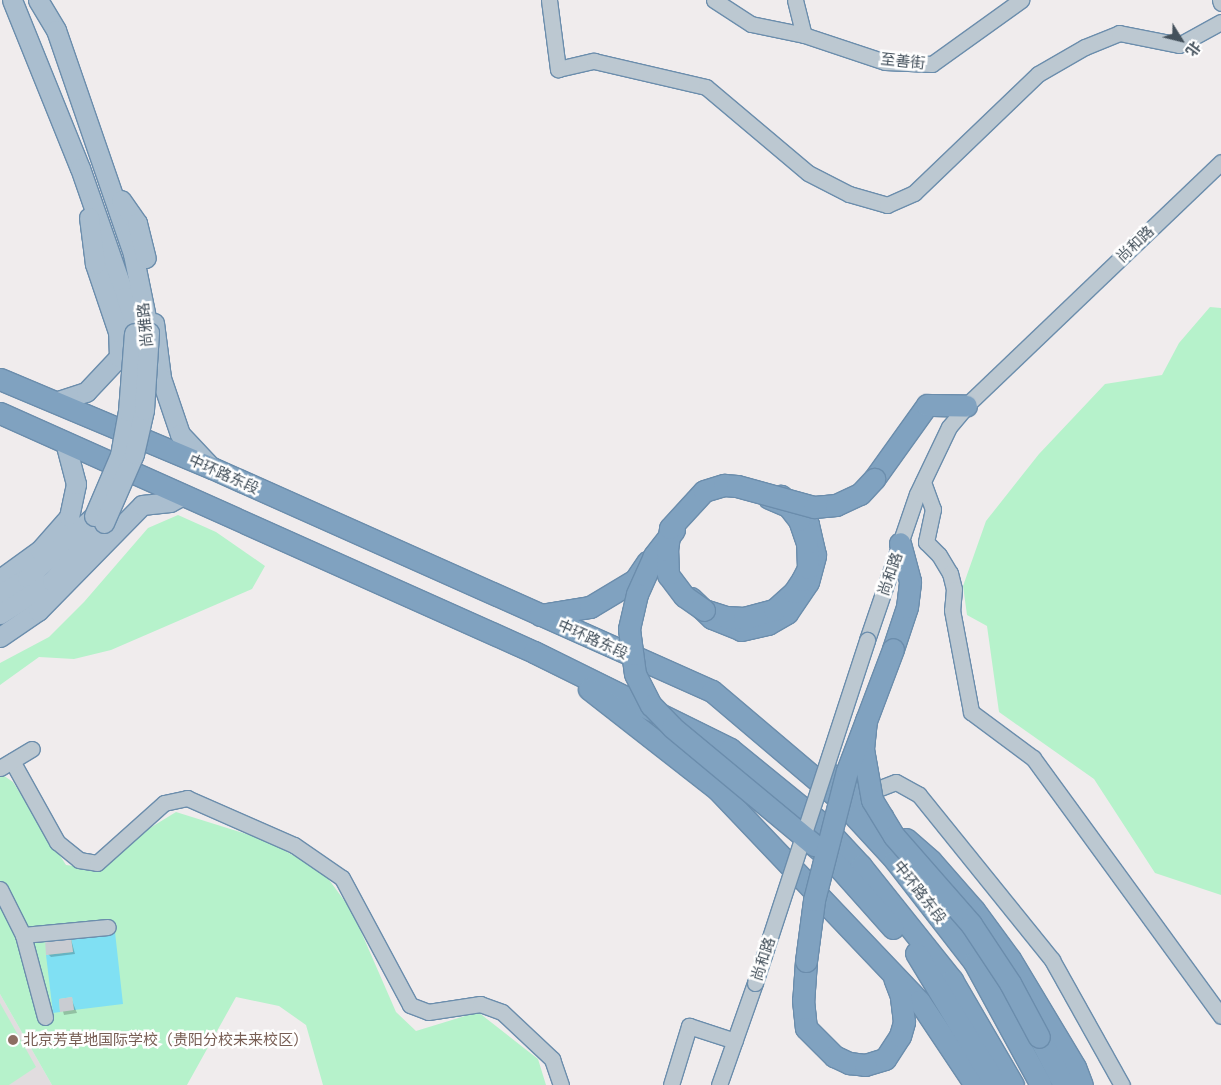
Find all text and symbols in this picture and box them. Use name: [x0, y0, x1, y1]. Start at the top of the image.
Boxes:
north arrow: [1156, 15, 1206, 65]
text: 北: [1182, 38, 1205, 60]
street label: 至善街: [880, 50, 926, 72]
street label: 尚和路: [1113, 222, 1157, 266]
street label: 尚雅路: [134, 302, 156, 348]
street label: 中环路东段: [186, 451, 262, 497]
street label: 尚和路: [874, 550, 906, 598]
street label: 中环路东段: [555, 616, 631, 662]
street label: 中环路东段: [890, 857, 950, 927]
street label: 尚和路: [747, 935, 779, 983]
place label: 北京芳草地国际学校（贵阳分校未来校区）: [23, 1031, 308, 1049]
marker: 北京芳草地国际学校（贵阳分校未来校区）: [7, 1034, 19, 1046]

